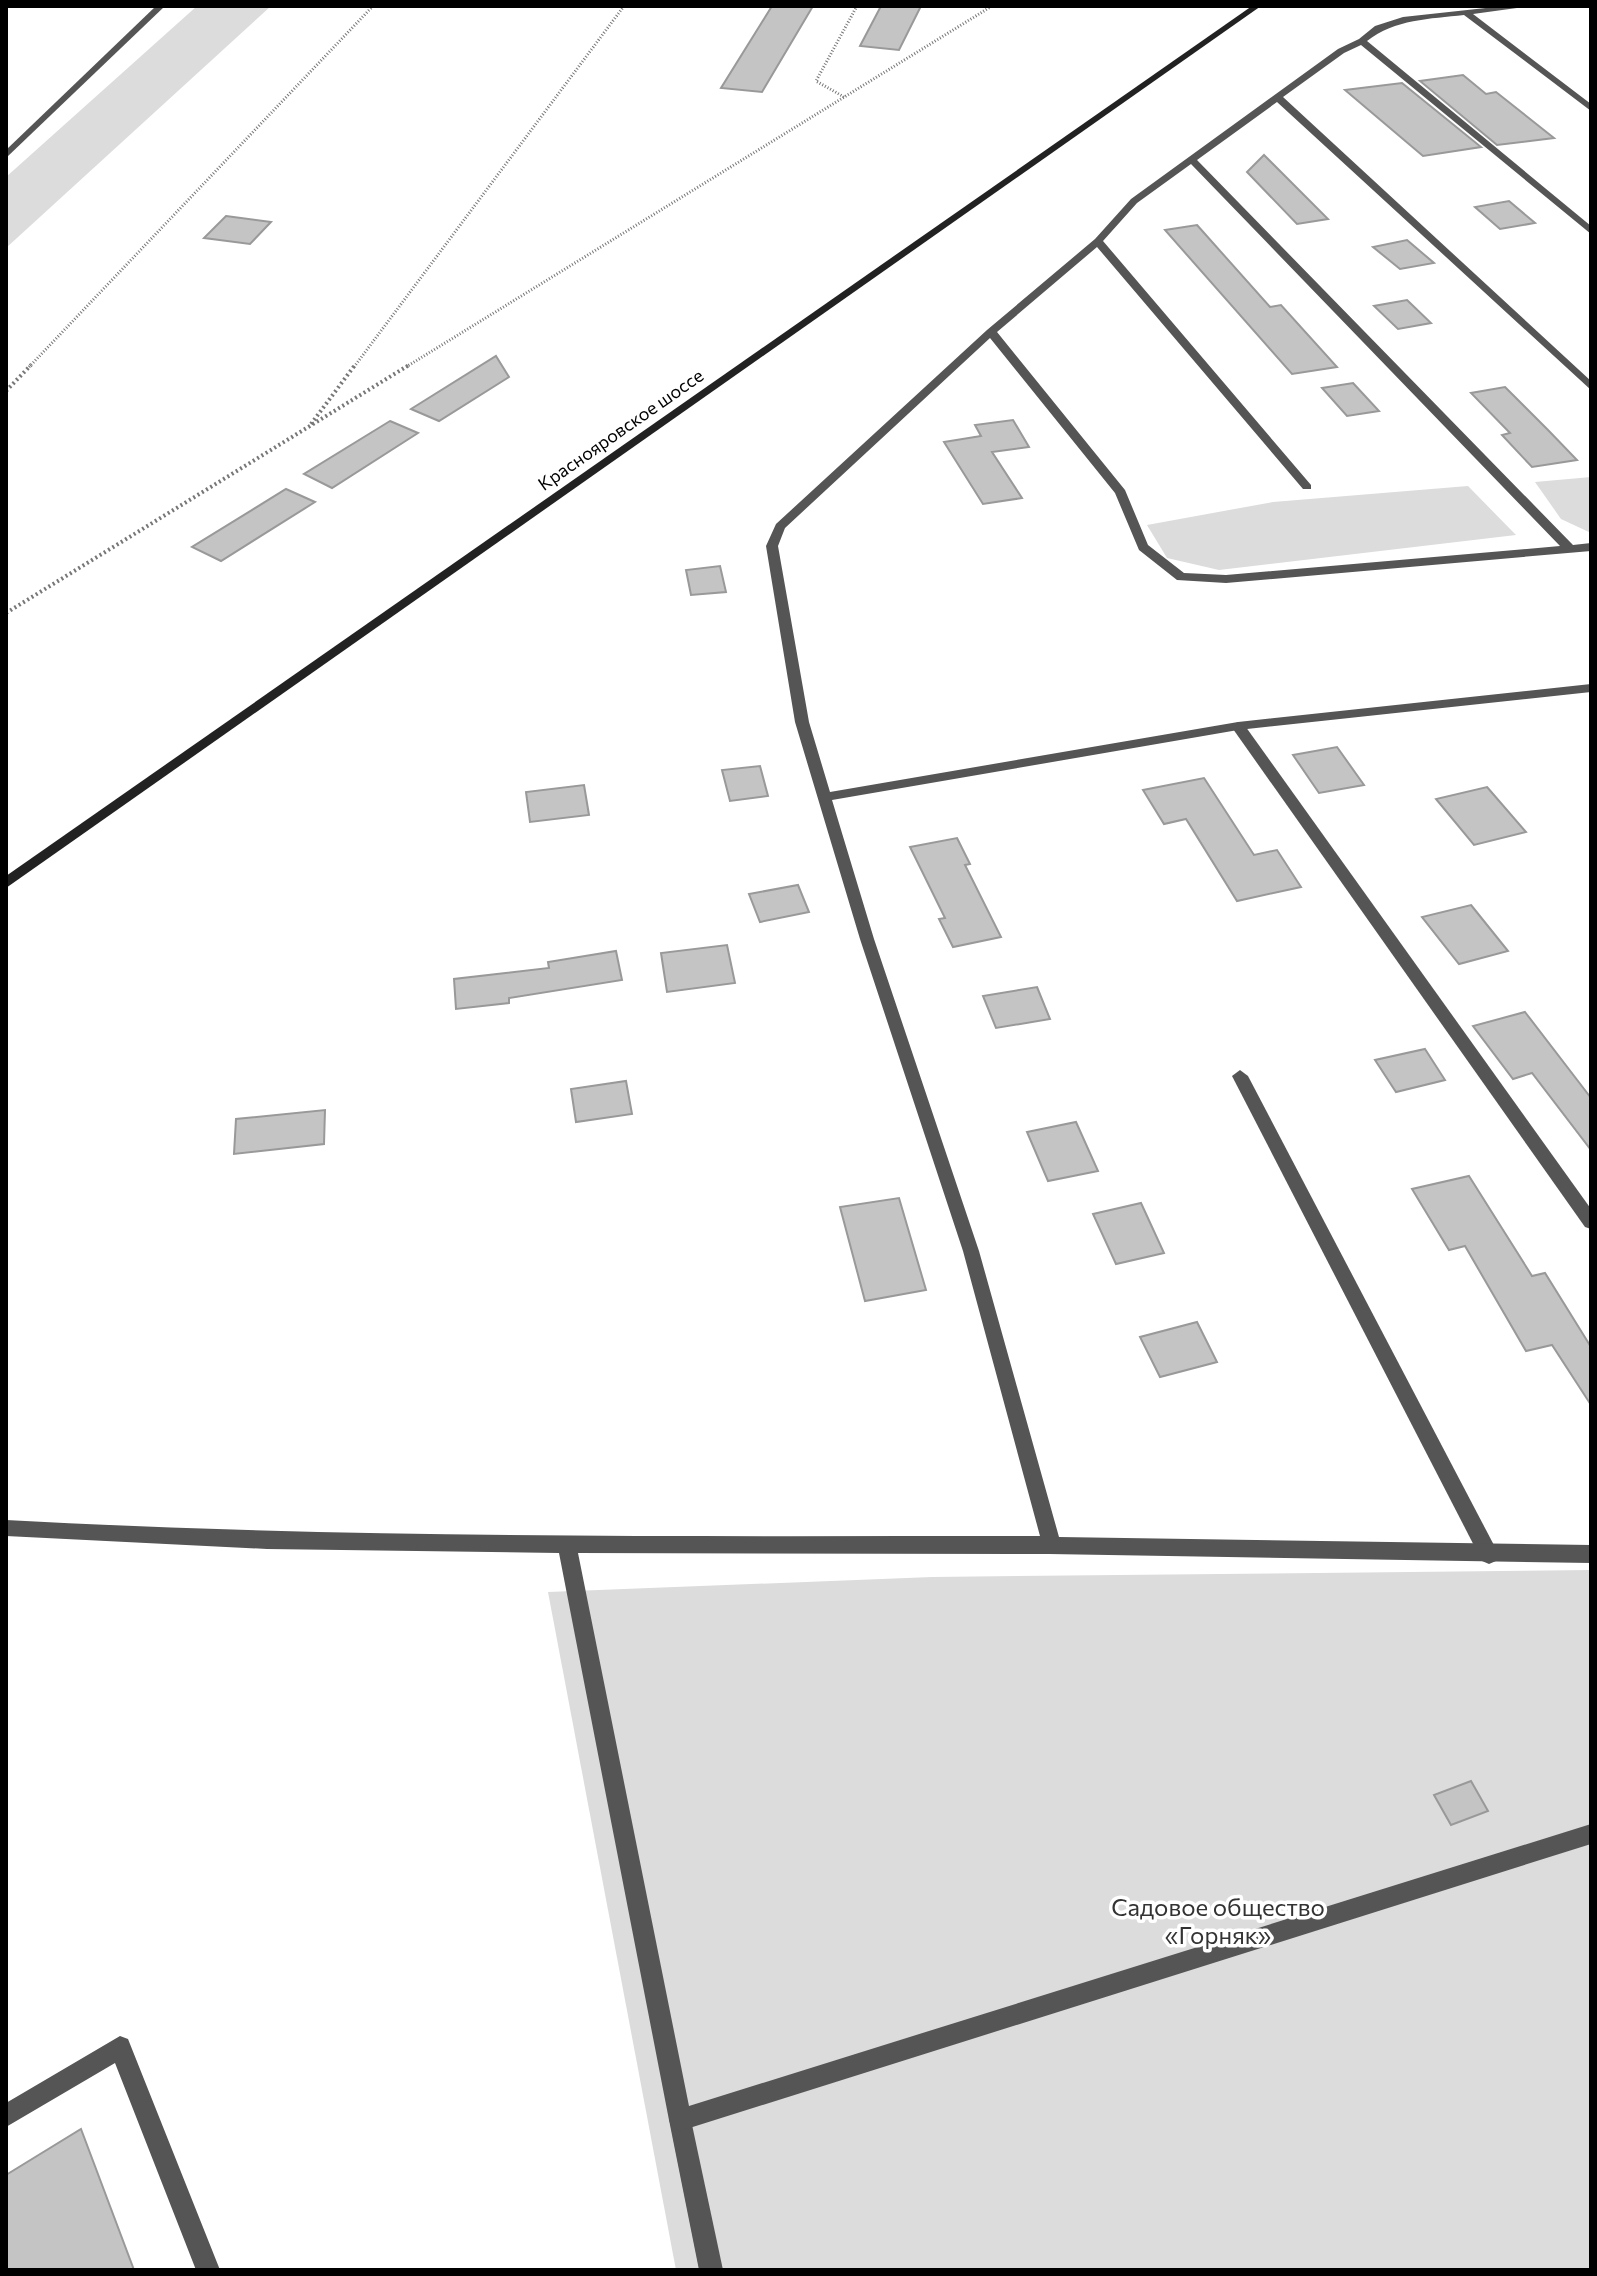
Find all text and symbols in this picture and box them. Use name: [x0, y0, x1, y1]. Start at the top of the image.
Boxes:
street label: Краснояровское шоссе: [533, 364, 707, 495]
park label: Садовое общество «Горняк»: [1111, 1892, 1325, 1949]

